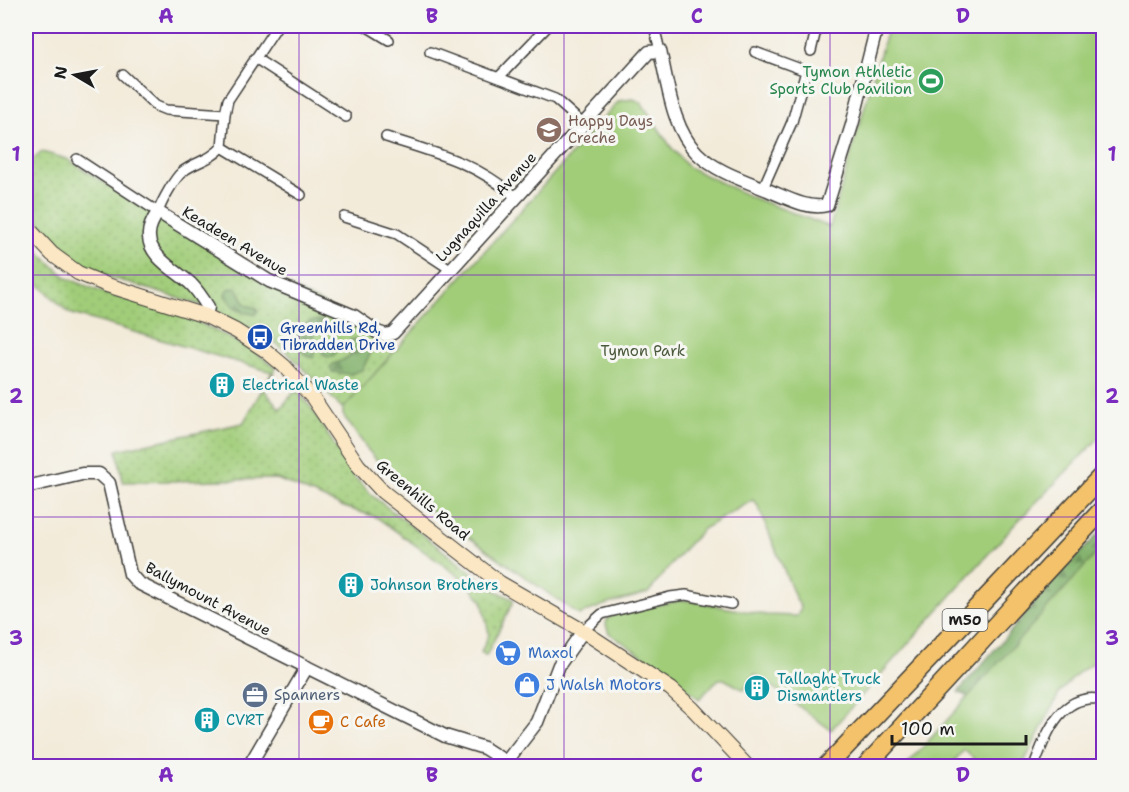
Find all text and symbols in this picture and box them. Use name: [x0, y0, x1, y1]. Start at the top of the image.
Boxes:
text: A: [158, 3, 174, 29]
text: B: [426, 3, 438, 29]
text: C: [691, 3, 703, 29]
text: D: [956, 3, 970, 29]
north arrow: [45, 45, 105, 105]
place label: Tymon Athletic Sports Club Pavilion: [769, 62, 912, 99]
text: N: [49, 64, 72, 81]
sports icon: Tymon Athletic Sports Club Pavilion: [916, 66, 946, 96]
place label: Happy Days Creche: [568, 111, 653, 148]
school or university icon: Happy Days Creche: [534, 115, 564, 145]
text: 1: [11, 141, 21, 167]
text: 1: [1107, 141, 1117, 167]
street label: Lugnaquilla Avenue: [431, 148, 541, 266]
street label: Keadeen Avenue: [178, 202, 292, 280]
place label: Greenhills Rd, Tibradden Drive: [280, 318, 395, 355]
bus stop icon: Greenhills Rd, Tibradden Drive: [245, 322, 275, 352]
park label: Tymon Park: [601, 341, 685, 361]
building icon: Electrical Waste: [207, 370, 237, 400]
place label: Electrical Waste: [242, 375, 359, 395]
text: 2: [9, 383, 23, 409]
text: 2: [1105, 383, 1119, 409]
street label: Greenhills Road: [372, 455, 474, 545]
street label: Ballymount Avenue: [142, 557, 274, 641]
building icon: Johnson Brothers: [336, 570, 366, 600]
place label: Johnson Brothers: [370, 575, 498, 595]
road number: M50: [942, 609, 988, 631]
text: 3: [9, 625, 23, 651]
text: 3: [1105, 625, 1119, 651]
supermarket icon: Maxol: [493, 638, 523, 668]
place label: Maxol: [528, 643, 573, 663]
place label: Tallaght Truck Dismantlers: [777, 669, 881, 706]
shop icon: J Walsh Motors: [512, 670, 542, 700]
building icon: Tallaght Truck Dismantlers: [742, 673, 772, 703]
place label: J Walsh Motors: [546, 675, 662, 695]
office icon: Spanners: [240, 680, 270, 710]
place label: Spanners: [274, 685, 340, 705]
building icon: CVRT: [192, 705, 222, 735]
cafe icon: C Cafe: [306, 707, 336, 737]
scale bar: [892, 708, 1026, 746]
place label: CVRT: [226, 710, 264, 730]
place label: C Cafe: [340, 712, 386, 732]
text: 100 m: [901, 717, 955, 741]
text: A: [158, 762, 174, 788]
text: B: [426, 762, 438, 788]
text: C: [691, 762, 703, 788]
text: D: [956, 762, 970, 788]

